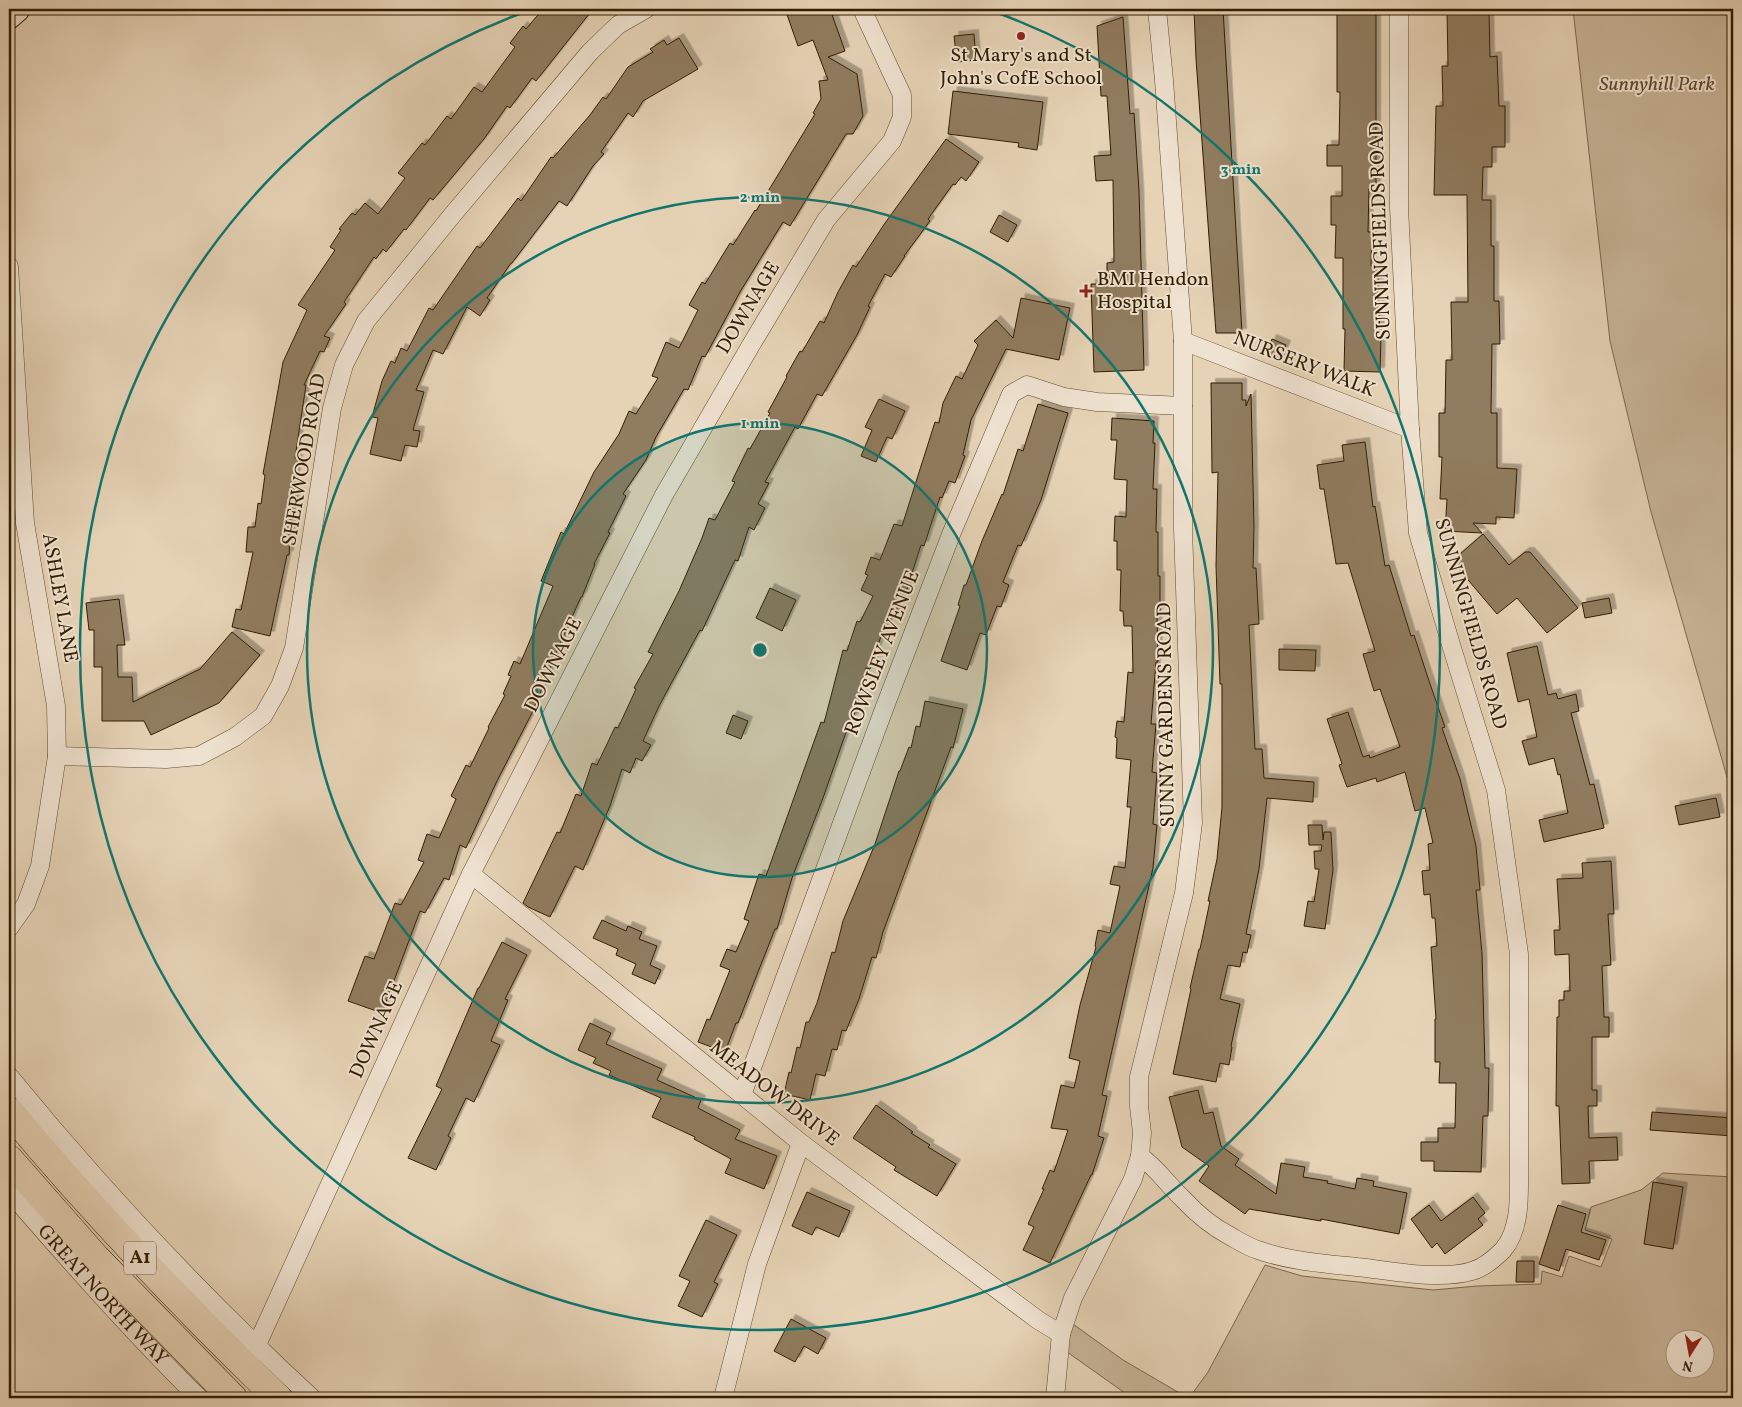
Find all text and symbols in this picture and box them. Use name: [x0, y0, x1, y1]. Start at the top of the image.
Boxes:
marker: St Mary's and St John's CofE School: [1015, 30, 1027, 42]
place label: St Mary's and St John's CofE School: [940, 42, 1102, 93]
park label: Sunnyhill Park: [1599, 71, 1715, 99]
street label: SUNNINGFIELDS ROAD: [1363, 121, 1399, 341]
text: 3 min: [1221, 160, 1261, 181]
text: 2 min: [740, 188, 780, 209]
street label: DOWNAGE: [710, 256, 788, 360]
place label: BMI Hendon Hospital: [1097, 266, 1209, 317]
marker: BMI Hendon Hospital: [1079, 284, 1093, 298]
street label: NURSERY WALK: [1229, 325, 1379, 405]
street label: SHERWOOD ROAD: [276, 372, 334, 548]
text: 1 min: [741, 414, 779, 435]
street label: SUNNINGFIELDS ROAD: [1426, 515, 1514, 733]
street label: ASHLEY LANE: [34, 531, 84, 665]
street label: ROWSLEY AVENUE: [839, 566, 927, 740]
street label: SUNNY GARDENS ROAD: [1151, 602, 1183, 828]
street label: DOWNAGE: [518, 612, 590, 718]
centre of rings: [751, 641, 769, 659]
street label: DOWNAGE: [343, 977, 411, 1083]
street label: MEADOW DRIVE: [703, 1034, 845, 1154]
street label: GREAT NORTH WAY: [30, 1219, 174, 1373]
road number: A1: [124, 1242, 156, 1274]
north arrow: [1664, 1330, 1714, 1380]
text: N: [1681, 1355, 1695, 1376]

